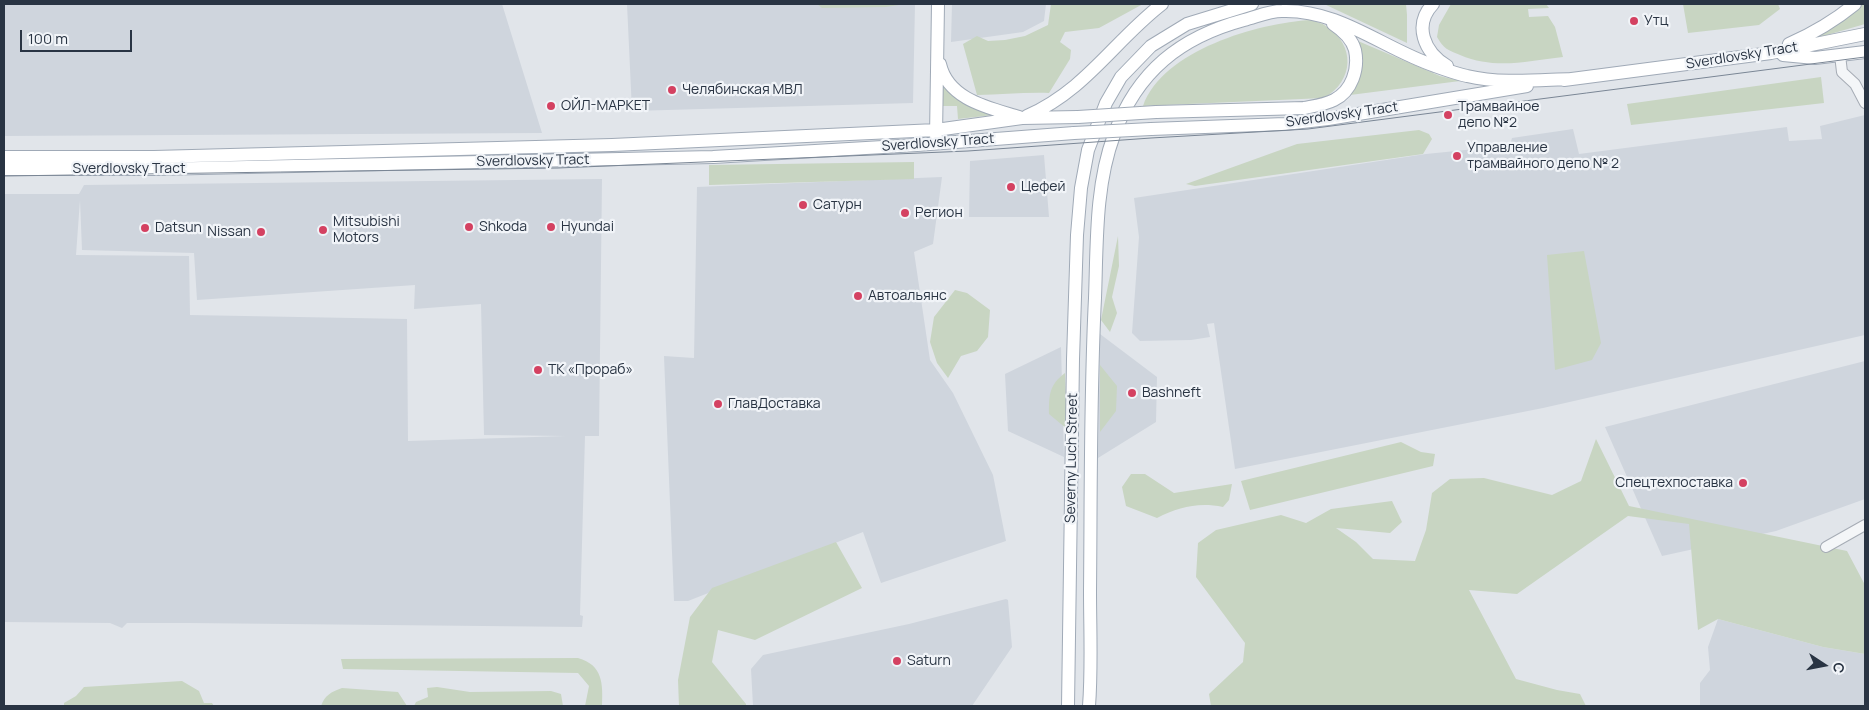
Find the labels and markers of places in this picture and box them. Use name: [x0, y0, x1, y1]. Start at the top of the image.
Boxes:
place label: Утц: [1644, 13, 1668, 29]
marker: Утц: [1628, 15, 1640, 27]
place label: Челябинская МВЛ: [682, 82, 803, 98]
marker: Челябинская МВЛ: [666, 84, 678, 96]
place label: ОЙЛ-МАРКЕТ: [561, 98, 650, 114]
place label: Трамвайное депо №2: [1458, 99, 1539, 132]
marker: ОЙЛ-МАРКЕТ: [545, 100, 557, 112]
marker: Трамвайное депо №2: [1442, 109, 1454, 121]
place label: Управление трамвайного депо № 2: [1467, 140, 1619, 172]
marker: Управление трамвайного депо № 2: [1451, 150, 1463, 162]
place label: Цефей: [1021, 179, 1065, 195]
marker: Цефей: [1005, 181, 1017, 193]
place label: Сатурн: [813, 197, 862, 213]
marker: Сатурн: [797, 199, 809, 211]
place label: Регион: [915, 205, 963, 221]
marker: Регион: [899, 207, 911, 219]
place label: Mitsubishi Motors: [333, 214, 400, 246]
place label: Shkoda: [479, 219, 527, 235]
place label: Hyundai: [561, 219, 614, 235]
place label: Datsun: [155, 220, 202, 236]
marker: Shkoda: [463, 221, 475, 233]
marker: Hyundai: [545, 221, 557, 233]
marker: Datsun: [139, 222, 151, 234]
place label: Nissan: [207, 224, 251, 240]
marker: Mitsubishi Motors: [317, 224, 329, 236]
marker: Nissan: [255, 226, 267, 238]
place label: Автоальянс: [868, 288, 947, 304]
marker: Автоальянс: [852, 290, 864, 302]
place label: ТК «Прораб»: [548, 362, 633, 378]
marker: ТК «Прораб»: [532, 364, 544, 376]
place label: Bashneft: [1142, 385, 1201, 401]
marker: Bashneft: [1126, 387, 1138, 399]
place label: ГлавДоставка: [728, 396, 821, 412]
marker: ГлавДоставка: [712, 398, 724, 410]
place label: Спецтехпоставка: [1615, 475, 1733, 491]
marker: Спецтехпоставка: [1737, 477, 1749, 489]
place label: Saturn: [907, 653, 951, 669]
marker: Saturn: [891, 655, 903, 667]

